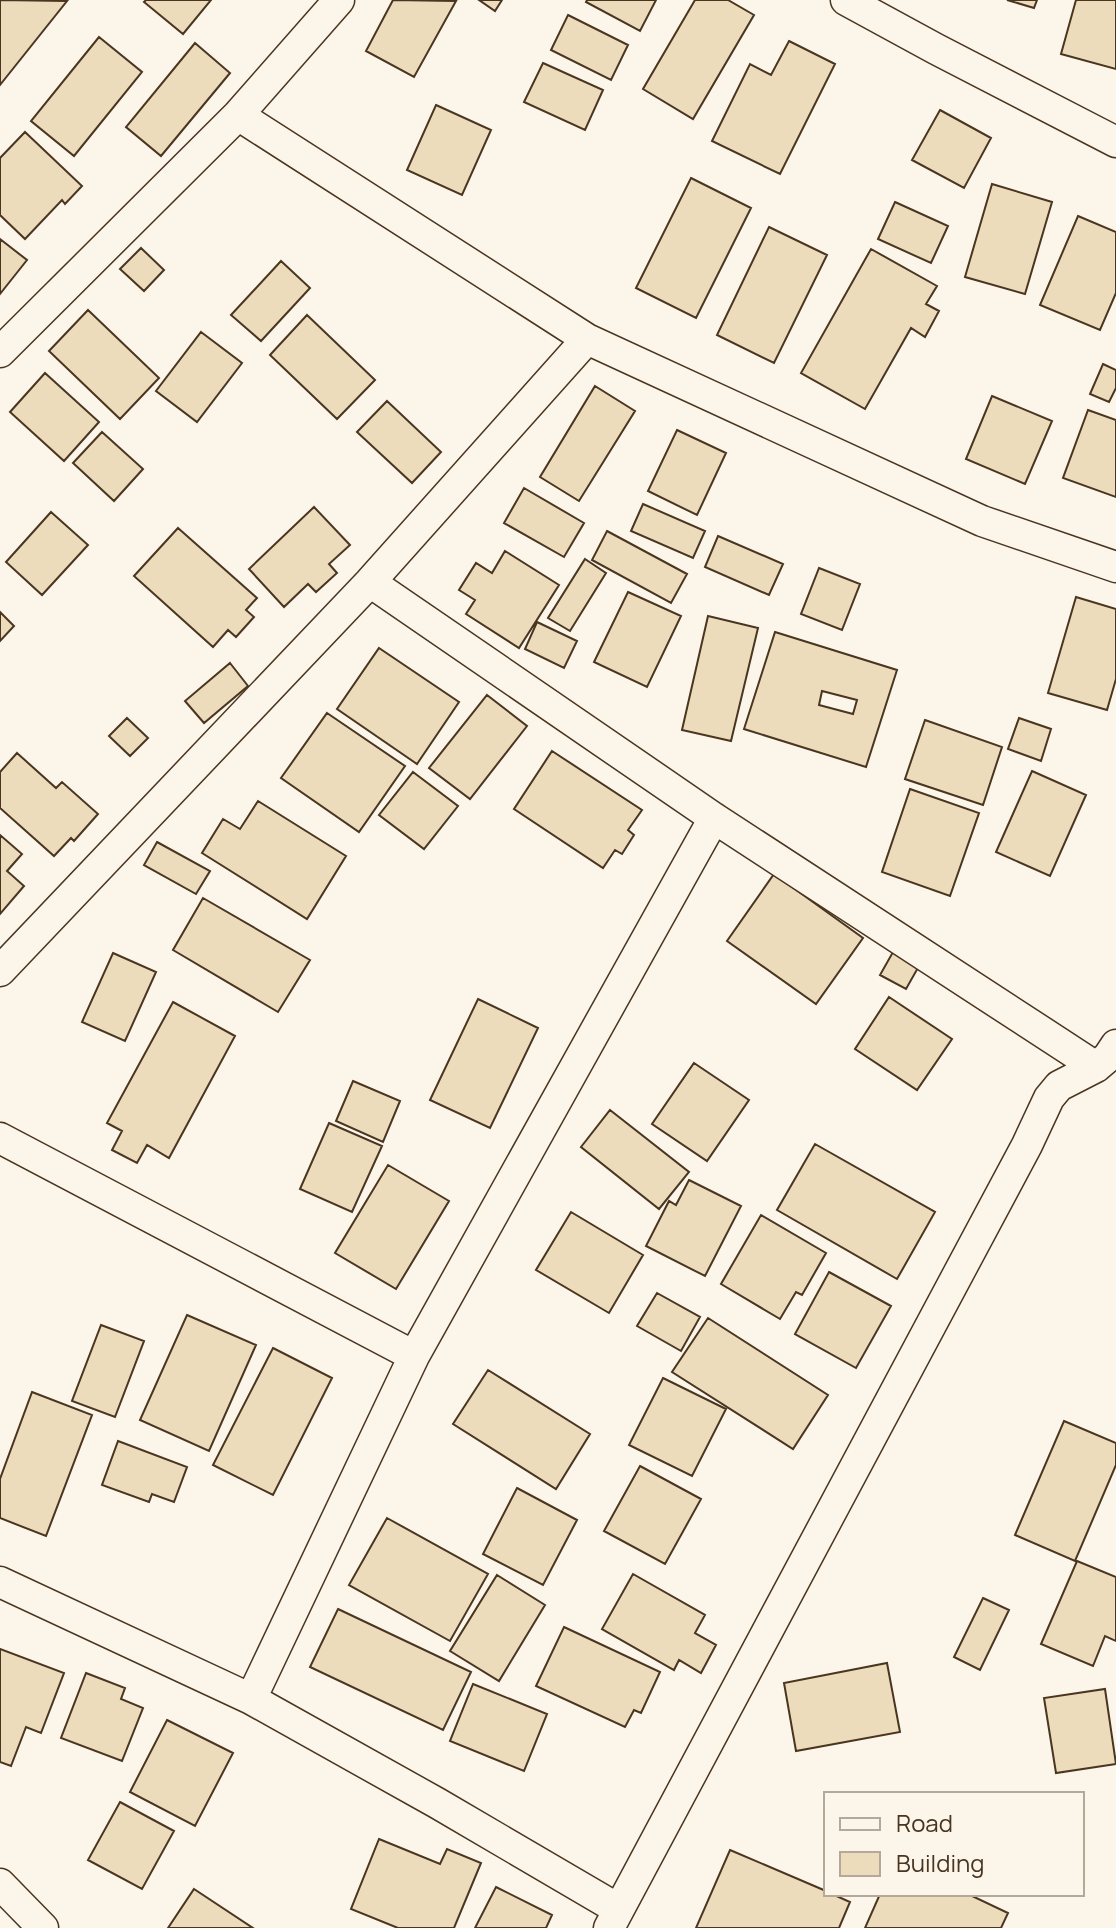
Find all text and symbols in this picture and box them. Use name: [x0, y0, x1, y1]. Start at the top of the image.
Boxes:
legend: [824, 1792, 1084, 1896]
text: Road: [896, 1806, 953, 1839]
text: Building: [896, 1846, 984, 1879]

